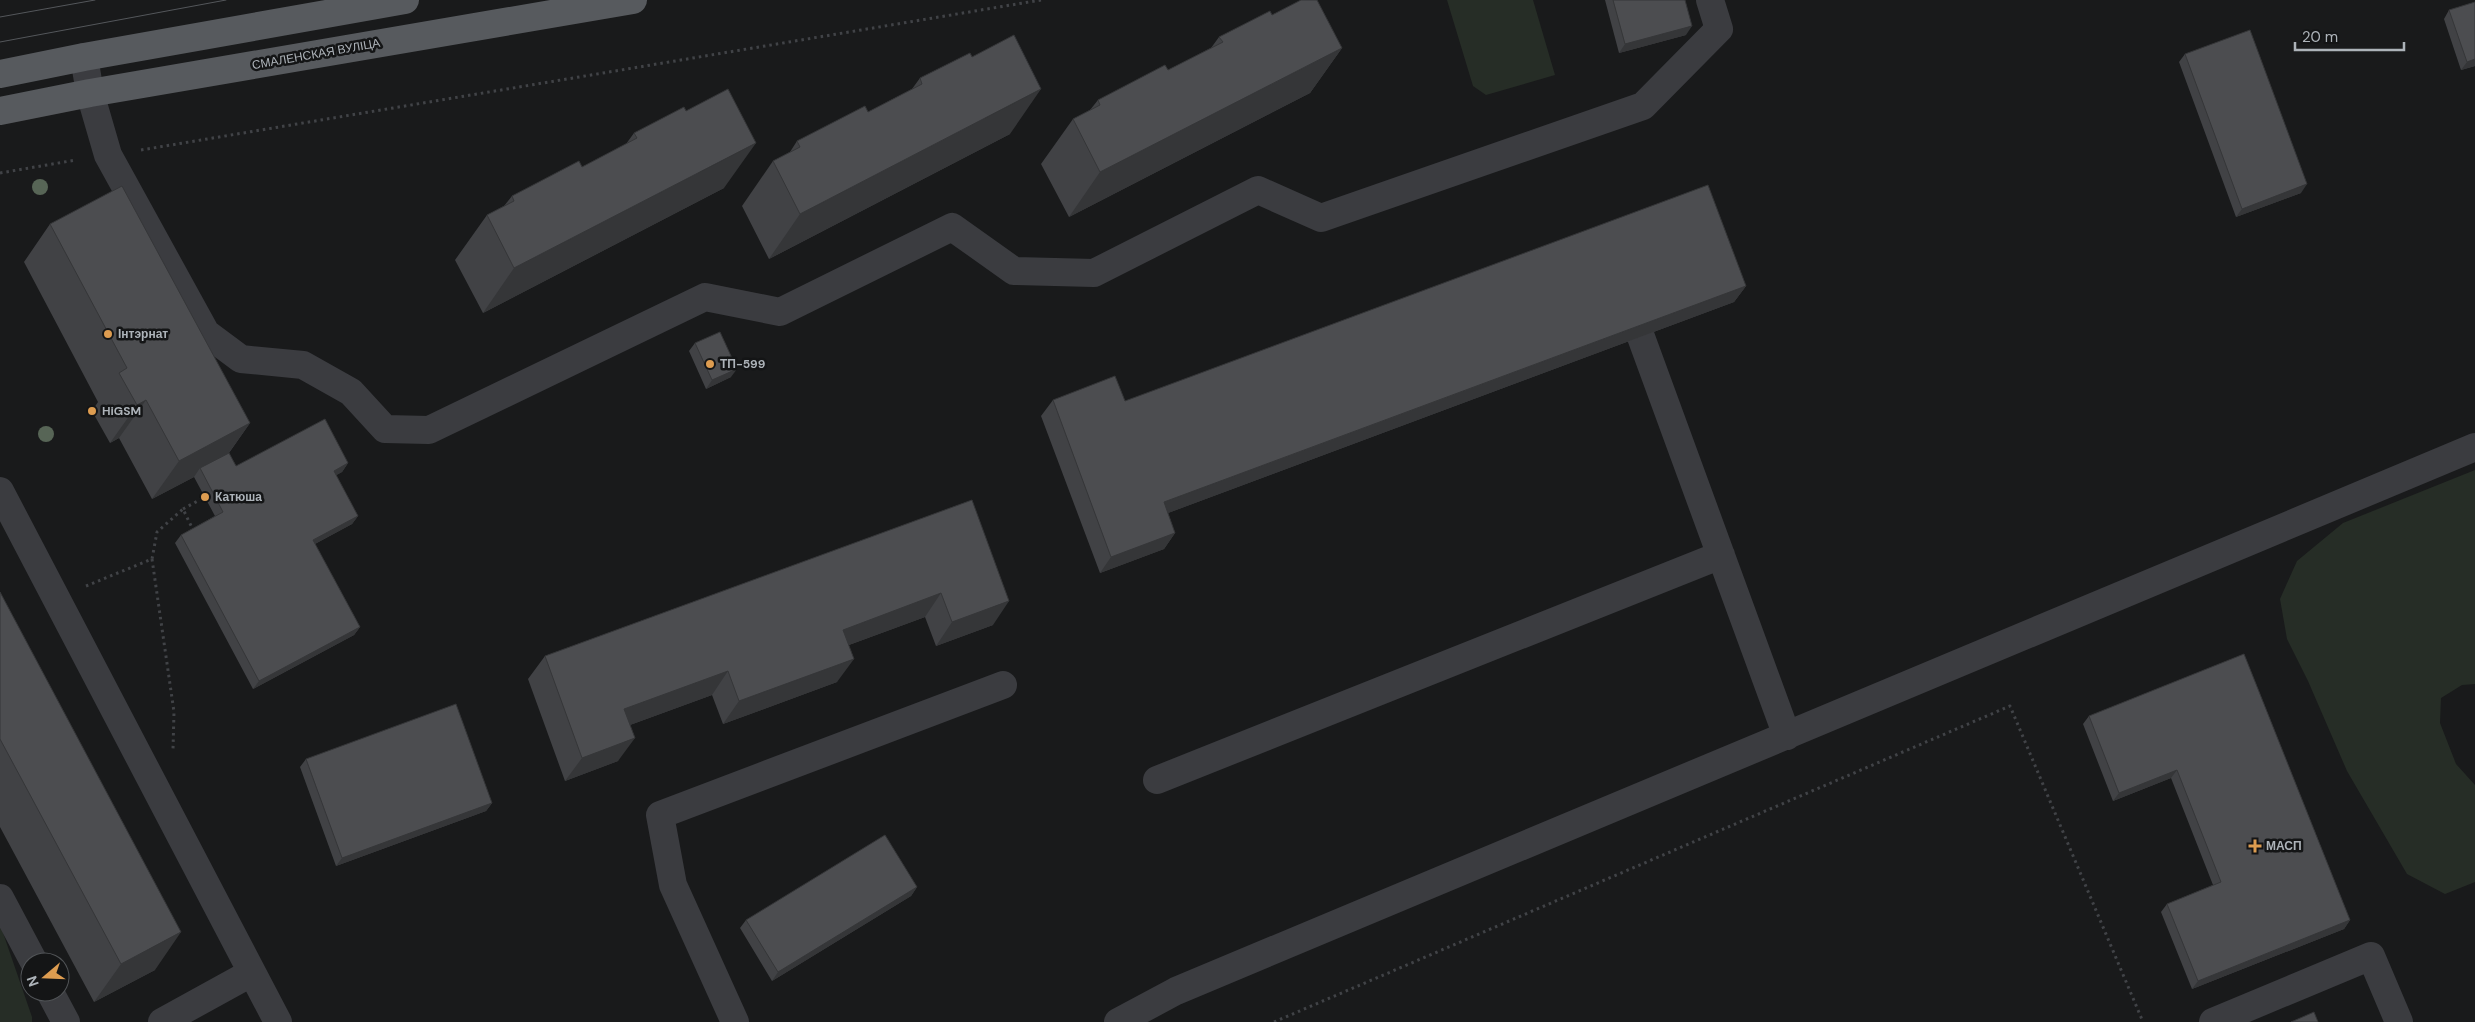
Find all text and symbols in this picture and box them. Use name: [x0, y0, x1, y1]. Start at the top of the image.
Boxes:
scale bar: [2295, 20, 2404, 52]
text: 20 m: [2302, 27, 2338, 47]
street label: СМАЛЕНСКАЯ ВУЛІЦА: [251, 35, 381, 73]
place label: Інтэрнат: [118, 326, 168, 342]
marker: Інтэрнат: [102, 328, 114, 340]
place label: ТП-599: [720, 356, 766, 372]
marker: ТП-599: [704, 358, 716, 370]
place label: HiGSM: [102, 403, 141, 419]
marker: HiGSM: [86, 405, 98, 417]
place label: Катюша: [215, 489, 262, 505]
marker: Катюша: [199, 491, 211, 503]
place label: МАСП: [2266, 838, 2302, 854]
marker: МАСП: [2248, 839, 2262, 853]
north arrow: [20, 952, 70, 1002]
text: N: [23, 973, 43, 989]

